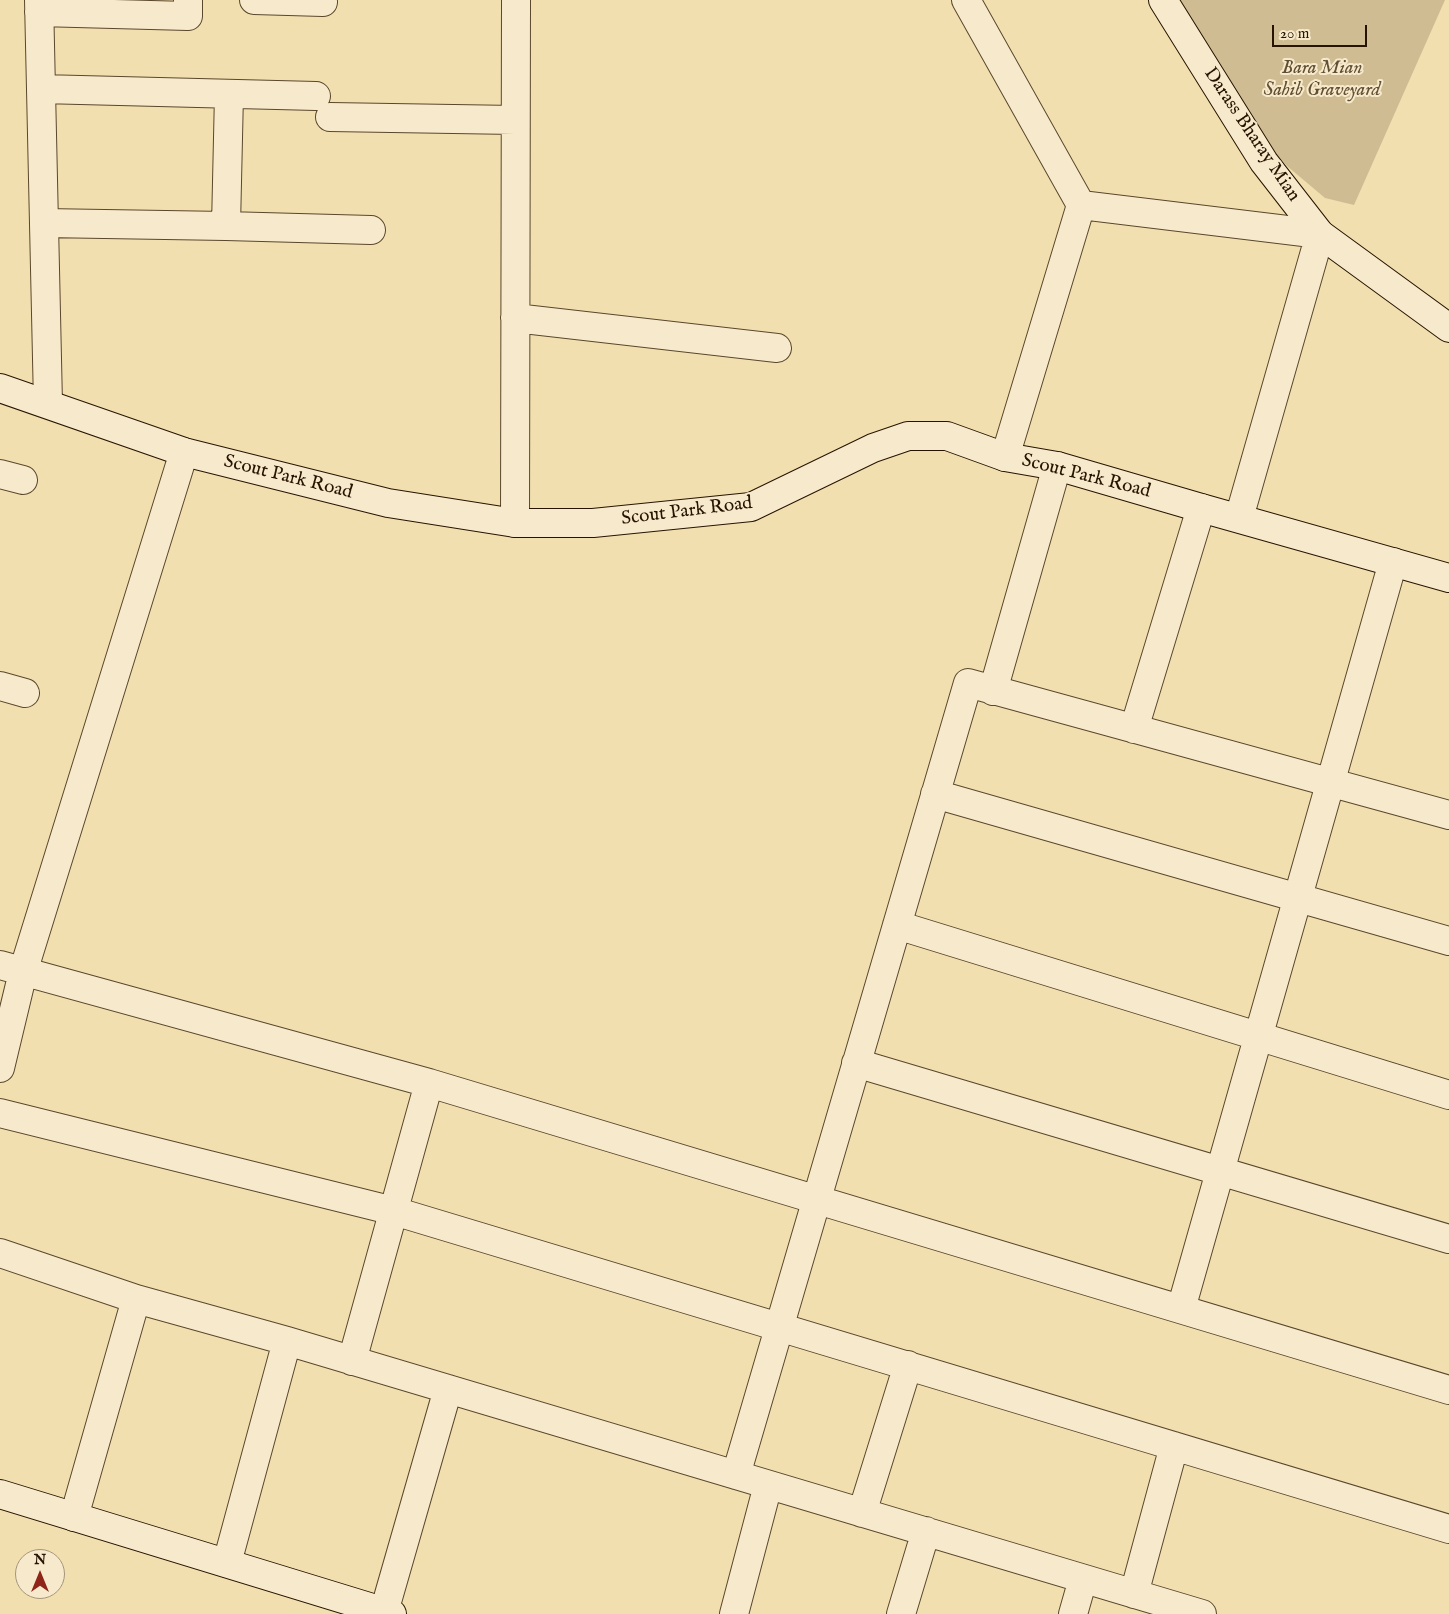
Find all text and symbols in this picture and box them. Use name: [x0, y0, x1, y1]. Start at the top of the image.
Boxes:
scale bar: [1274, 15, 1369, 47]
text: 20 m: [1280, 24, 1309, 43]
park label: Bara Mian Sahib Graveyard: [1264, 58, 1380, 102]
street label: Darass Bharay Mian: [1198, 64, 1304, 206]
street label: Scout Park Road: [1019, 450, 1153, 504]
street label: Scout Park Road: [221, 451, 355, 505]
street label: Scout Park Road: [620, 493, 754, 531]
north arrow: [15, 1549, 65, 1599]
text: N: [34, 1551, 46, 1569]

